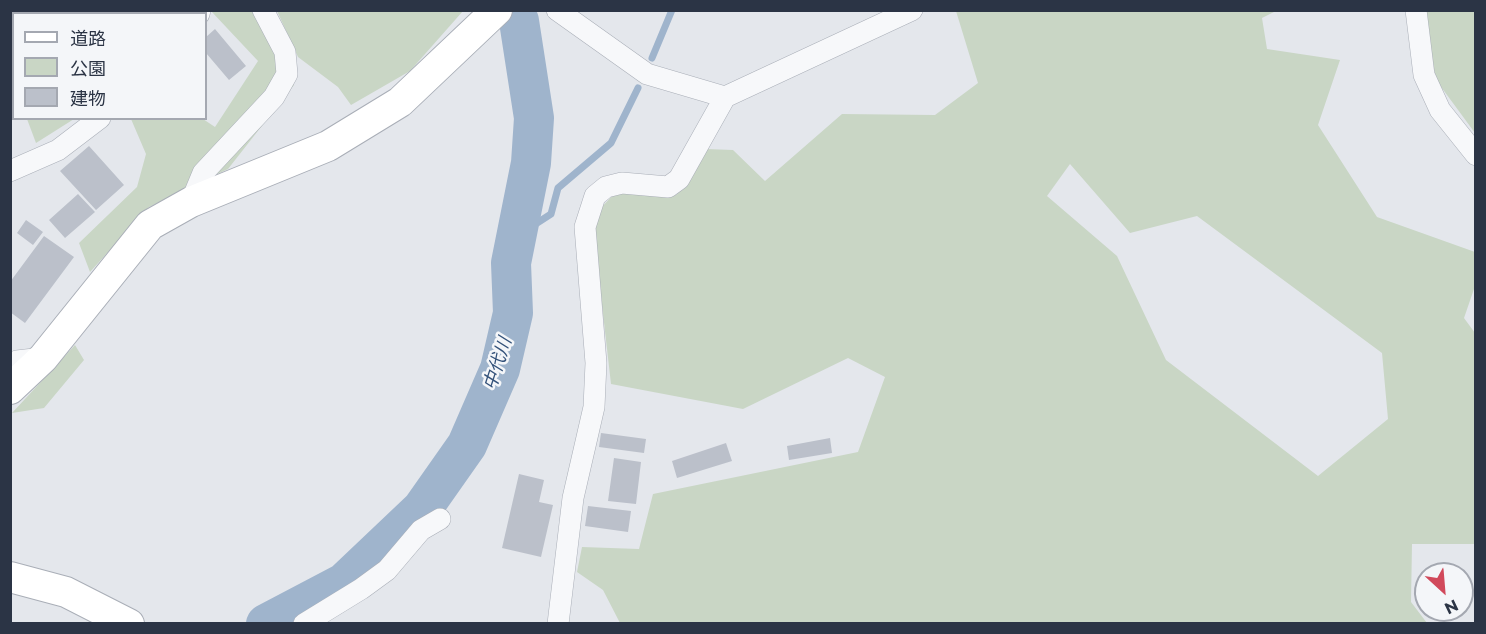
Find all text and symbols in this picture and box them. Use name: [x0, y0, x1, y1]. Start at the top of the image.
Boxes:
legend: [12, 12, 207, 120]
text: 道路: [70, 28, 106, 50]
text: 公園: [70, 58, 106, 80]
text: 建物: [70, 88, 106, 110]
water label: 中代川: [479, 335, 517, 393]
north arrow: [1414, 562, 1474, 622]
text: N: [1441, 595, 1461, 618]

